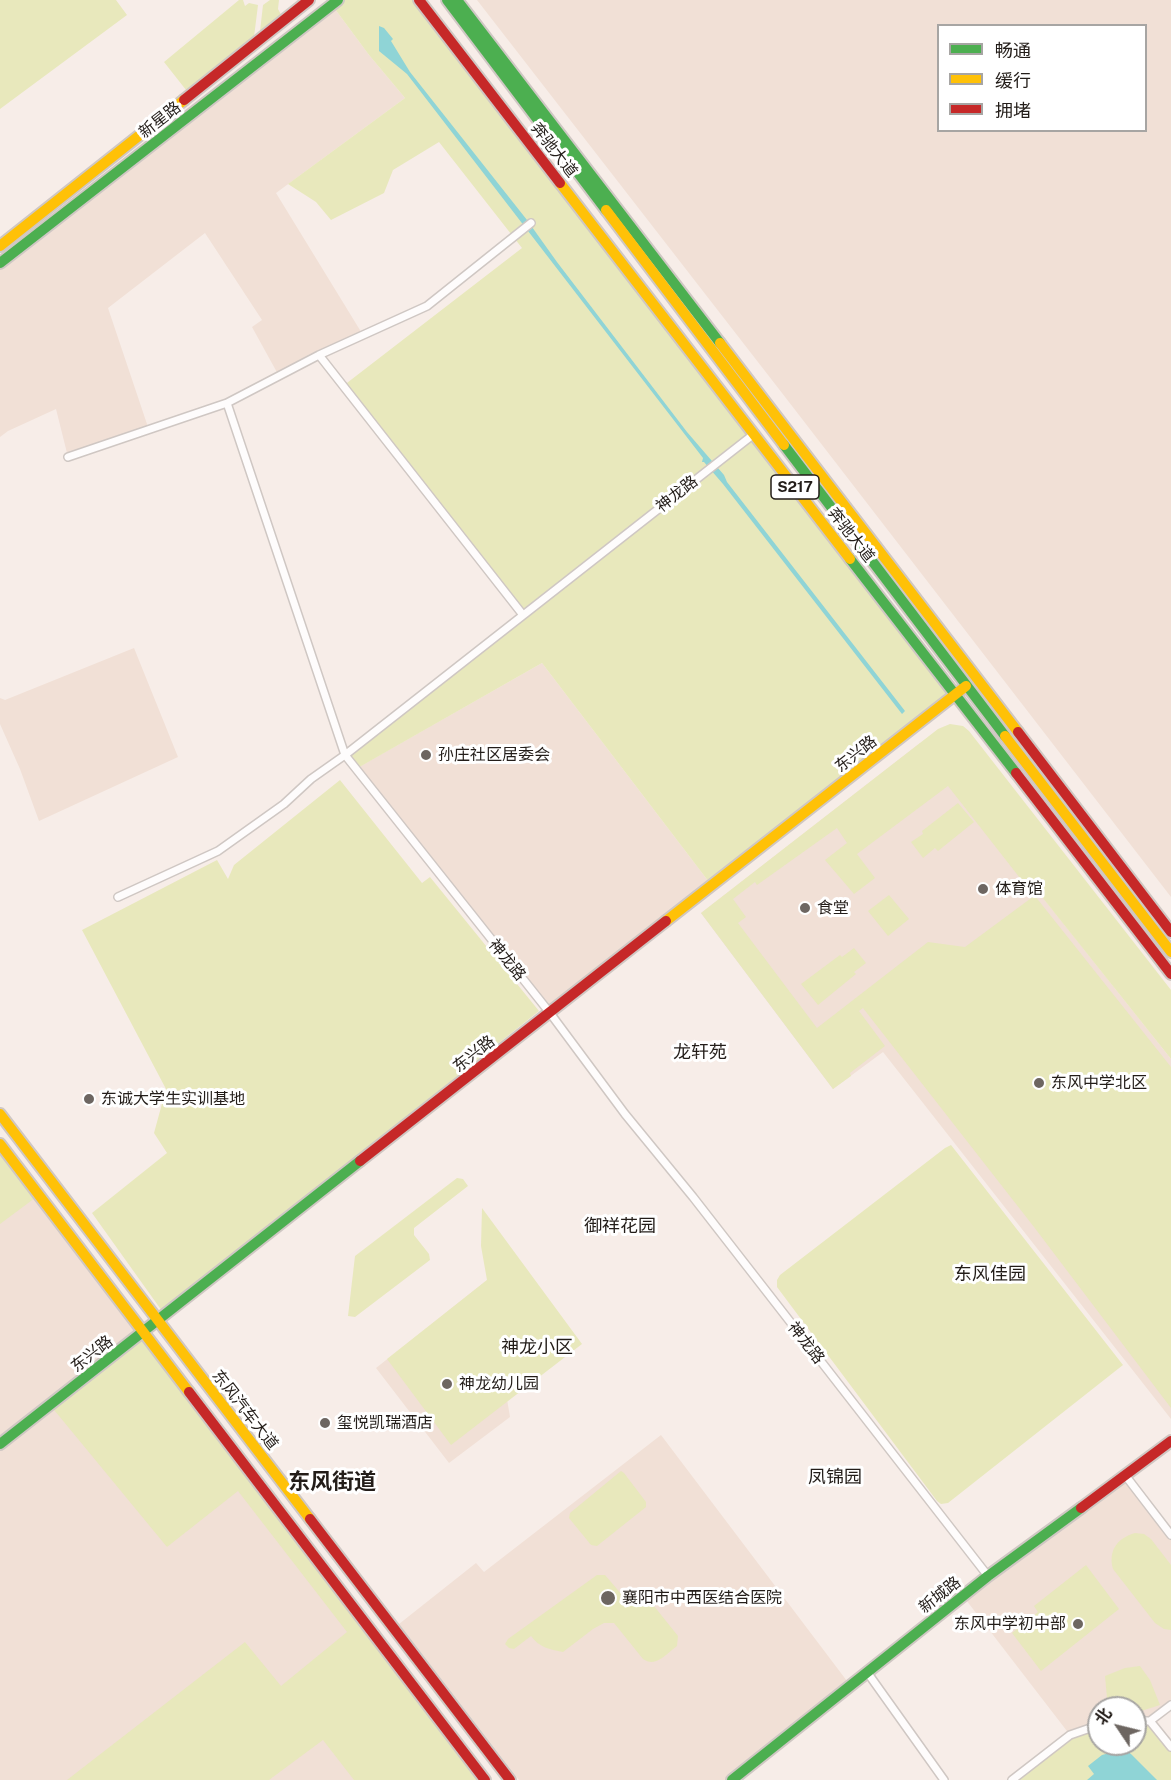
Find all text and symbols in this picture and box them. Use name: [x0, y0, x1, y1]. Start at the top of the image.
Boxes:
legend: [937, 24, 1147, 132]
text: 畅通: [995, 40, 1031, 61]
text: 缓行: [995, 70, 1031, 91]
street label: 新星路: [135, 98, 185, 142]
text: 拥堵: [995, 100, 1031, 121]
street label: 奔驰大道: [527, 119, 581, 181]
street label: 神龙路: [652, 472, 702, 516]
road number: S217: [771, 475, 819, 499]
street label: 奔驰大道: [824, 504, 878, 566]
street label: 东兴路: [831, 732, 881, 776]
place label: 孙庄社区居委会: [438, 745, 550, 765]
marker: 孙庄社区居委会: [419, 748, 433, 762]
place label: 体育馆: [995, 879, 1043, 899]
marker: 体育馆: [976, 882, 990, 896]
place label: 食堂: [817, 898, 849, 918]
marker: 食堂: [798, 901, 812, 915]
street label: 神龙路: [484, 935, 530, 985]
street label: 东兴路: [449, 1032, 499, 1076]
district label: 龙轩苑: [673, 1041, 727, 1063]
place label: 东风中学北区: [1051, 1073, 1147, 1093]
marker: 东风中学北区: [1032, 1076, 1046, 1090]
place label: 东诚大学生实训基地: [101, 1089, 245, 1109]
marker: 东诚大学生实训基地: [82, 1092, 96, 1106]
district label: 御祥花园: [584, 1215, 656, 1237]
district label: 东风佳园: [954, 1263, 1026, 1285]
street label: 神龙路: [784, 1318, 828, 1368]
street label: 东兴路: [67, 1332, 117, 1376]
district label: 神龙小区: [501, 1336, 573, 1358]
street label: 东风汽车大道: [208, 1366, 282, 1454]
place label: 神龙幼儿园: [459, 1374, 539, 1394]
marker: 神龙幼儿园: [440, 1377, 454, 1391]
place label: 玺悦凯瑞酒店: [337, 1413, 433, 1433]
marker: 玺悦凯瑞酒店: [318, 1416, 332, 1430]
district label: 凤锦园: [808, 1466, 862, 1488]
district label: 东风街道: [288, 1469, 376, 1495]
street label: 新城路: [915, 1573, 965, 1617]
place label: 襄阳市中西医结合医院: [622, 1588, 782, 1608]
marker: 襄阳市中西医结合医院: [599, 1589, 617, 1607]
place label: 东风中学初中部: [954, 1614, 1066, 1634]
marker: 东风中学初中部: [1071, 1617, 1085, 1631]
north arrow: [1087, 1696, 1147, 1756]
text: 北: [1091, 1705, 1116, 1729]

